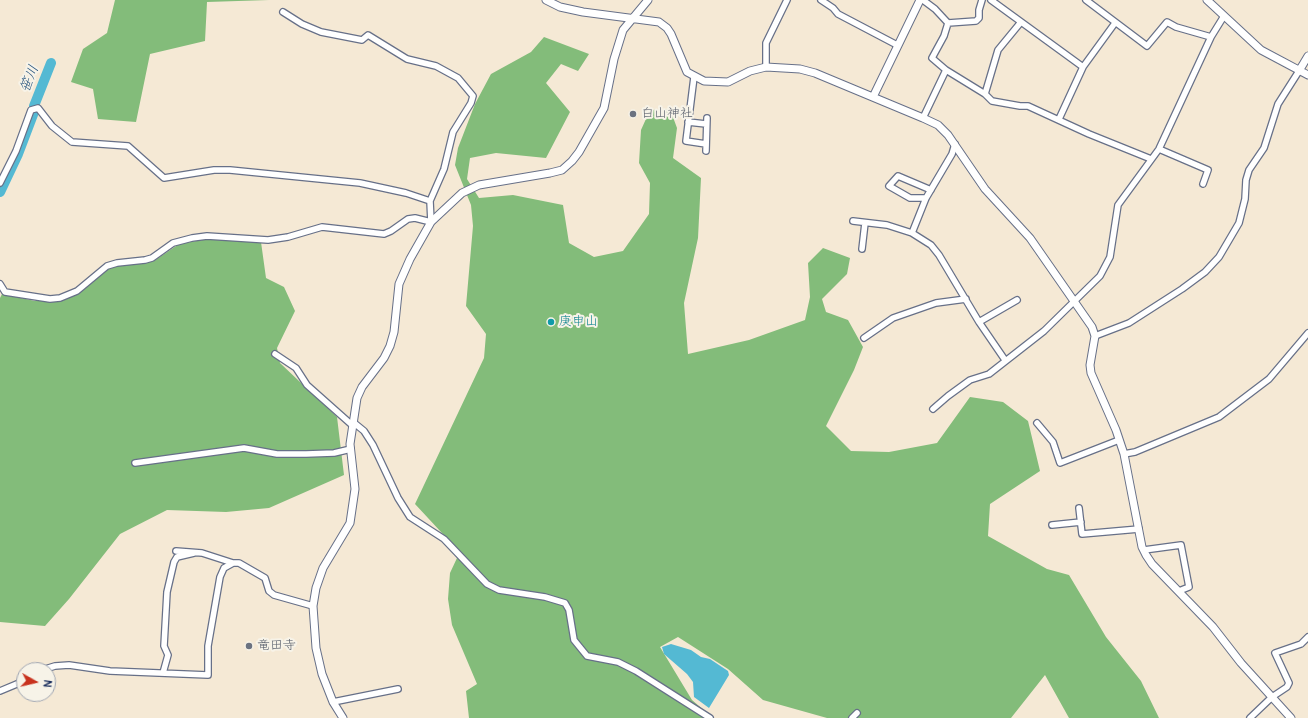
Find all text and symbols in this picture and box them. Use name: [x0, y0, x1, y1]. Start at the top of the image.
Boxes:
water label: 笹川: [17, 63, 43, 95]
place label: 白山神社: [641, 106, 693, 122]
marker: 白山神社: [628, 109, 638, 119]
place label: 庚申山: [559, 314, 598, 330]
marker: 庚申山: [546, 317, 556, 327]
place label: 竜田寺: [257, 638, 296, 654]
marker: 竜田寺: [244, 641, 254, 651]
north arrow: [16, 662, 56, 702]
text: N: [40, 679, 54, 688]

